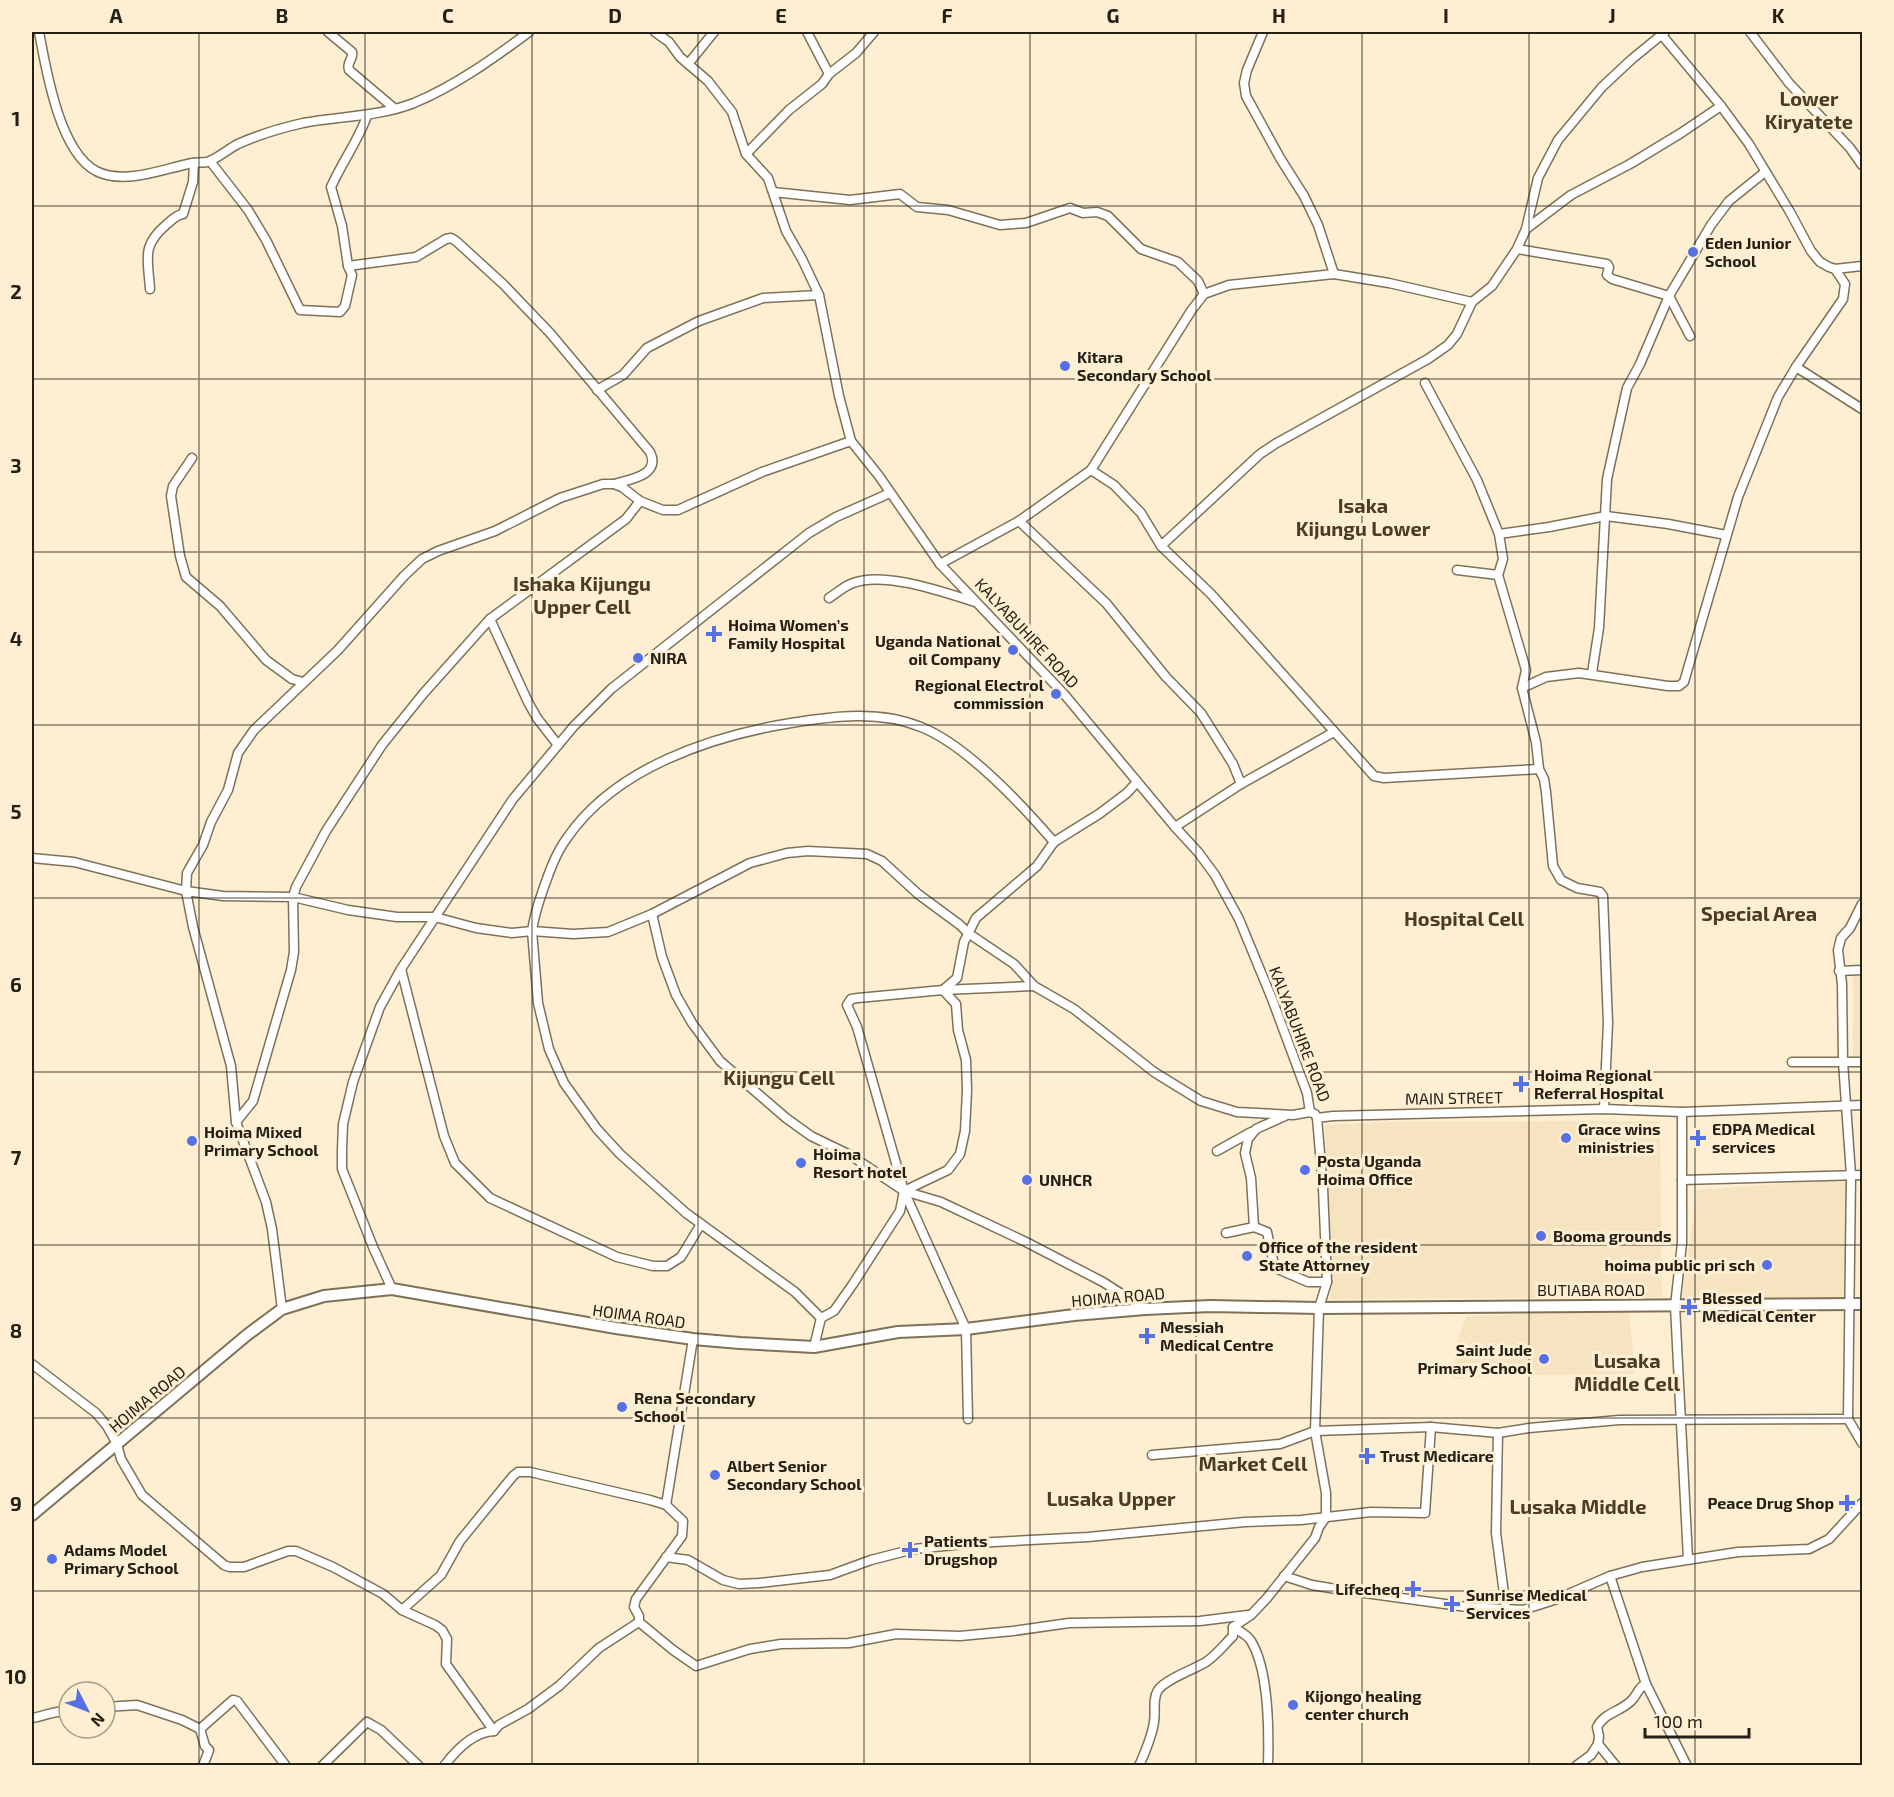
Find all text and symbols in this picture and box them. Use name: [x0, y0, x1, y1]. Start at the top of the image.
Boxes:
text: A: [109, 3, 123, 27]
text: B: [276, 3, 288, 27]
text: C: [442, 3, 454, 27]
text: D: [608, 3, 622, 27]
text: E: [775, 3, 787, 27]
text: F: [941, 3, 953, 27]
text: G: [1107, 3, 1119, 27]
text: H: [1272, 3, 1286, 27]
text: I: [1443, 3, 1449, 27]
text: J: [1608, 3, 1616, 27]
text: K: [1772, 3, 1785, 27]
district label: Lower Kiryatete: [1765, 86, 1853, 134]
text: 1: [12, 106, 20, 130]
place label: Eden Junior School: [1705, 233, 1791, 270]
marker: Eden Junior School: [1686, 245, 1700, 259]
text: 2: [10, 279, 22, 303]
place label: Kitara Secondary School: [1077, 347, 1212, 385]
marker: Kitara Secondary School: [1058, 359, 1072, 373]
text: 3: [10, 453, 22, 477]
district label: Isaka Kijungu Lower: [1296, 493, 1431, 540]
district label: Ishaka Kijungu Upper Cell: [513, 571, 651, 618]
street label: KALYABUHIRE ROAD: [972, 574, 1083, 692]
place label: Hoima Women’s Family Hospital: [728, 615, 849, 653]
marker: Hoima Women’s Family Hospital: [705, 625, 723, 643]
text: 4: [10, 626, 23, 650]
place label: Uganda National oil Company: [875, 631, 1002, 669]
marker: Uganda National oil Company: [1006, 643, 1020, 657]
place label: NIRA: [650, 648, 688, 667]
marker: NIRA: [631, 651, 645, 665]
place label: Regional Electrol commission: [915, 675, 1045, 712]
marker: Regional Electrol commission: [1049, 687, 1063, 701]
text: 5: [10, 799, 22, 823]
district label: Special Area: [1701, 901, 1817, 925]
district label: Hospital Cell: [1404, 906, 1524, 930]
street label: KALYABUHIRE ROAD: [1266, 964, 1335, 1104]
text: 6: [10, 972, 22, 996]
district label: Kijungu Cell: [723, 1065, 835, 1089]
place label: Hoima Regional Referral Hospital: [1534, 1065, 1664, 1102]
marker: Hoima Regional Referral Hospital: [1512, 1075, 1530, 1093]
street label: MAIN STREET: [1405, 1087, 1503, 1108]
place label: Grace wins ministries: [1578, 1119, 1661, 1156]
place label: EDPA Medical services: [1712, 1119, 1816, 1156]
place label: Hoima Mixed Primary School: [204, 1122, 319, 1160]
marker: EDPA Medical services: [1689, 1129, 1707, 1147]
marker: Grace wins ministries: [1559, 1131, 1573, 1145]
marker: Hoima Mixed Primary School: [185, 1134, 199, 1148]
place label: Hoima Resort hotel: [813, 1144, 908, 1181]
text: 7: [11, 1145, 22, 1169]
place label: Posta Uganda Hoima Office: [1317, 1151, 1421, 1188]
marker: Hoima Resort hotel: [794, 1156, 808, 1170]
marker: Posta Uganda Hoima Office: [1298, 1163, 1312, 1177]
place label: UNHCR: [1039, 1170, 1092, 1189]
marker: UNHCR: [1020, 1173, 1034, 1187]
place label: Booma grounds: [1553, 1226, 1671, 1245]
marker: Booma grounds: [1534, 1229, 1548, 1243]
place label: Office of the resident State Attorney: [1259, 1237, 1418, 1275]
marker: Office of the resident State Attorney: [1240, 1249, 1254, 1263]
place label: hoima public pri sch: [1604, 1255, 1755, 1274]
marker: hoima public pri sch: [1760, 1258, 1774, 1272]
street label: BUTIABA ROAD: [1537, 1280, 1645, 1299]
street label: HOIMA ROAD: [1070, 1283, 1166, 1310]
place label: Blessed Medical Center: [1702, 1288, 1816, 1325]
marker: Blessed Medical Center: [1680, 1298, 1698, 1316]
street label: HOIMA ROAD: [591, 1300, 687, 1331]
place label: Messiah Medical Centre: [1160, 1317, 1274, 1354]
text: 8: [10, 1318, 22, 1342]
marker: Messiah Medical Centre: [1138, 1327, 1156, 1345]
place label: Saint Jude Primary School: [1417, 1340, 1533, 1378]
district label: Lusaka Middle Cell: [1574, 1348, 1680, 1395]
marker: Saint Jude Primary School: [1537, 1352, 1551, 1366]
street label: HOIMA ROAD: [105, 1361, 189, 1436]
place label: Rena Secondary School: [634, 1388, 756, 1425]
marker: Rena Secondary School: [615, 1400, 629, 1414]
place label: Trust Medicare: [1380, 1446, 1494, 1465]
marker: Trust Medicare: [1358, 1447, 1376, 1465]
district label: Market Cell: [1198, 1451, 1308, 1475]
place label: Albert Senior Secondary School: [727, 1456, 862, 1494]
marker: Albert Senior Secondary School: [708, 1468, 722, 1482]
district label: Lusaka Upper: [1046, 1486, 1176, 1510]
text: 9: [10, 1491, 22, 1515]
place label: Peace Drug Shop: [1707, 1493, 1834, 1512]
district label: Lusaka Middle: [1509, 1494, 1647, 1518]
marker: Peace Drug Shop: [1838, 1494, 1856, 1512]
place label: Patients Drugshop: [924, 1531, 998, 1568]
place label: Adams Model Primary School: [64, 1540, 179, 1578]
marker: Patients Drugshop: [901, 1541, 919, 1559]
marker: Adams Model Primary School: [45, 1552, 59, 1566]
place label: Lifecheq: [1335, 1579, 1400, 1598]
marker: Lifecheq: [1404, 1580, 1422, 1598]
place label: Sunrise Medical Services: [1466, 1585, 1588, 1622]
marker: Sunrise Medical Services: [1443, 1595, 1461, 1613]
text: 10: [5, 1664, 27, 1688]
north arrow: [57, 1680, 117, 1740]
place label: Kijongo healing center church: [1305, 1686, 1422, 1723]
marker: Kijongo healing center church: [1286, 1698, 1300, 1712]
scale bar: [1645, 1701, 1748, 1739]
text: N: [88, 1710, 109, 1731]
text: 100 m: [1654, 1710, 1703, 1732]

